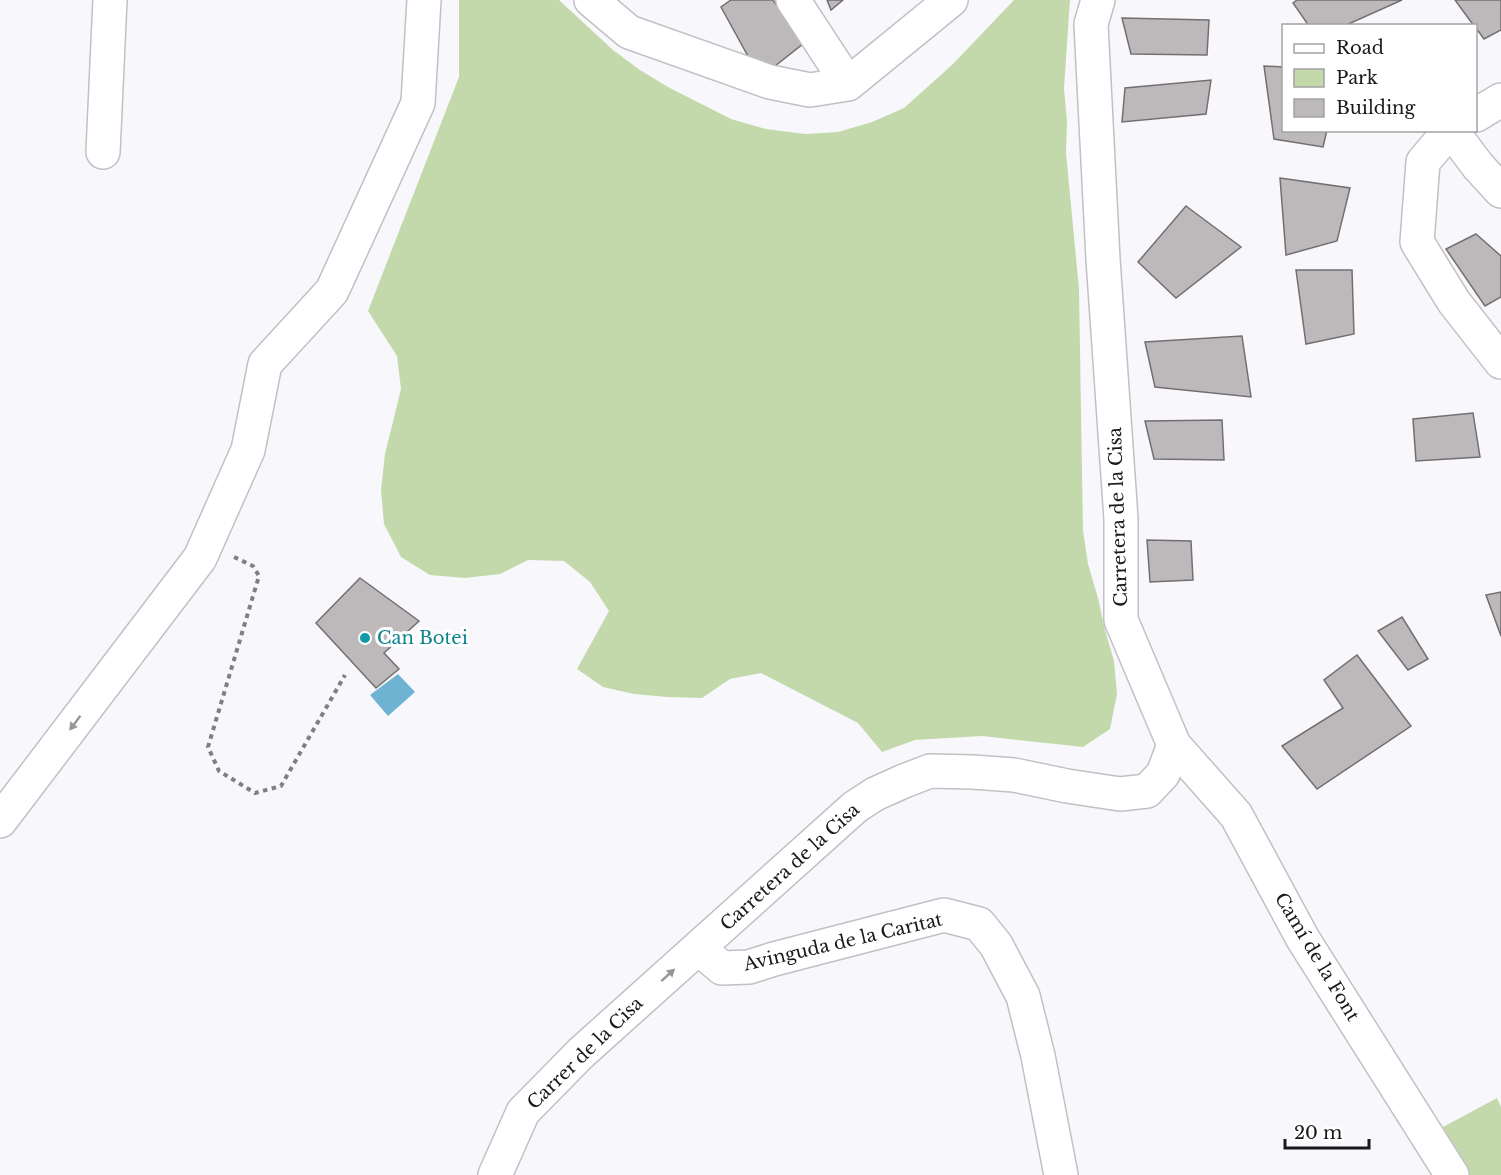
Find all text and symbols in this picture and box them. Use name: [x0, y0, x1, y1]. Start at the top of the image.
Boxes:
legend: [1282, 24, 1477, 132]
text: Road: [1336, 37, 1384, 59]
text: Park: [1336, 67, 1378, 89]
text: Building: [1336, 97, 1415, 119]
street label: Carretera de la Cisa: [1104, 427, 1132, 607]
place label: Can Botei: [377, 627, 468, 649]
marker: Can Botei: [358, 631, 372, 645]
one-way arrow: [68, 715, 81, 731]
street label: Carretera de la Cisa: [716, 799, 864, 935]
street label: Camí de la Font: [1270, 889, 1364, 1025]
street label: Avinguda de la Caritat: [740, 908, 945, 976]
one-way arrow: [660, 969, 675, 982]
street label: Carrer de la Cisa: [523, 992, 647, 1114]
scale bar: [1285, 1112, 1369, 1150]
text: 20 m: [1294, 1122, 1342, 1144]

